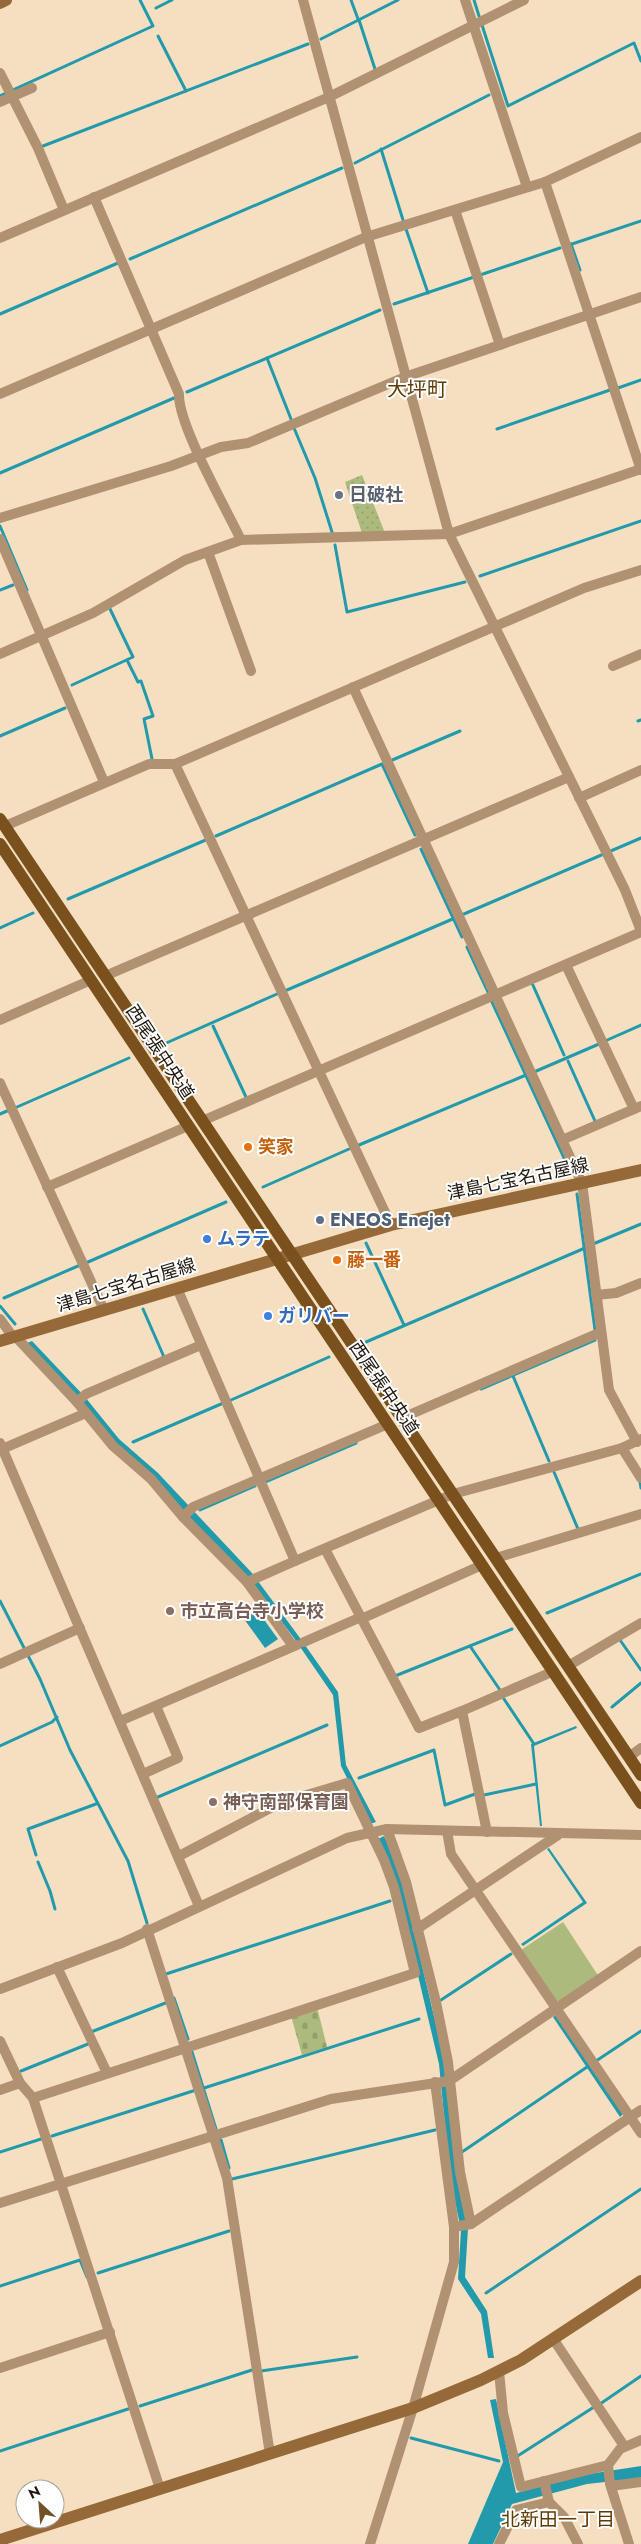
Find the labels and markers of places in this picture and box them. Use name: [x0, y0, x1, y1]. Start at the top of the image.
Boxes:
place label: 日破社: [349, 482, 403, 508]
marker: 日破社: [333, 489, 345, 501]
place label: 笑家: [258, 1134, 294, 1160]
marker: 笑家: [242, 1141, 254, 1153]
place label: ENEOS Enejet: [330, 1207, 450, 1233]
marker: ENEOS Enejet: [314, 1214, 326, 1226]
place label: ムラテ: [217, 1226, 270, 1252]
marker: ムラテ: [201, 1233, 213, 1245]
place label: 藤一番: [347, 1247, 401, 1273]
marker: 藤一番: [331, 1254, 343, 1266]
place label: ガリバー: [278, 1303, 350, 1329]
marker: ガリバー: [262, 1310, 274, 1322]
place label: 市立高台寺小学校: [180, 1598, 324, 1624]
marker: 市立高台寺小学校: [164, 1605, 176, 1617]
place label: 神守南部保育園: [223, 1789, 349, 1815]
marker: 神守南部保育園: [207, 1796, 219, 1808]

